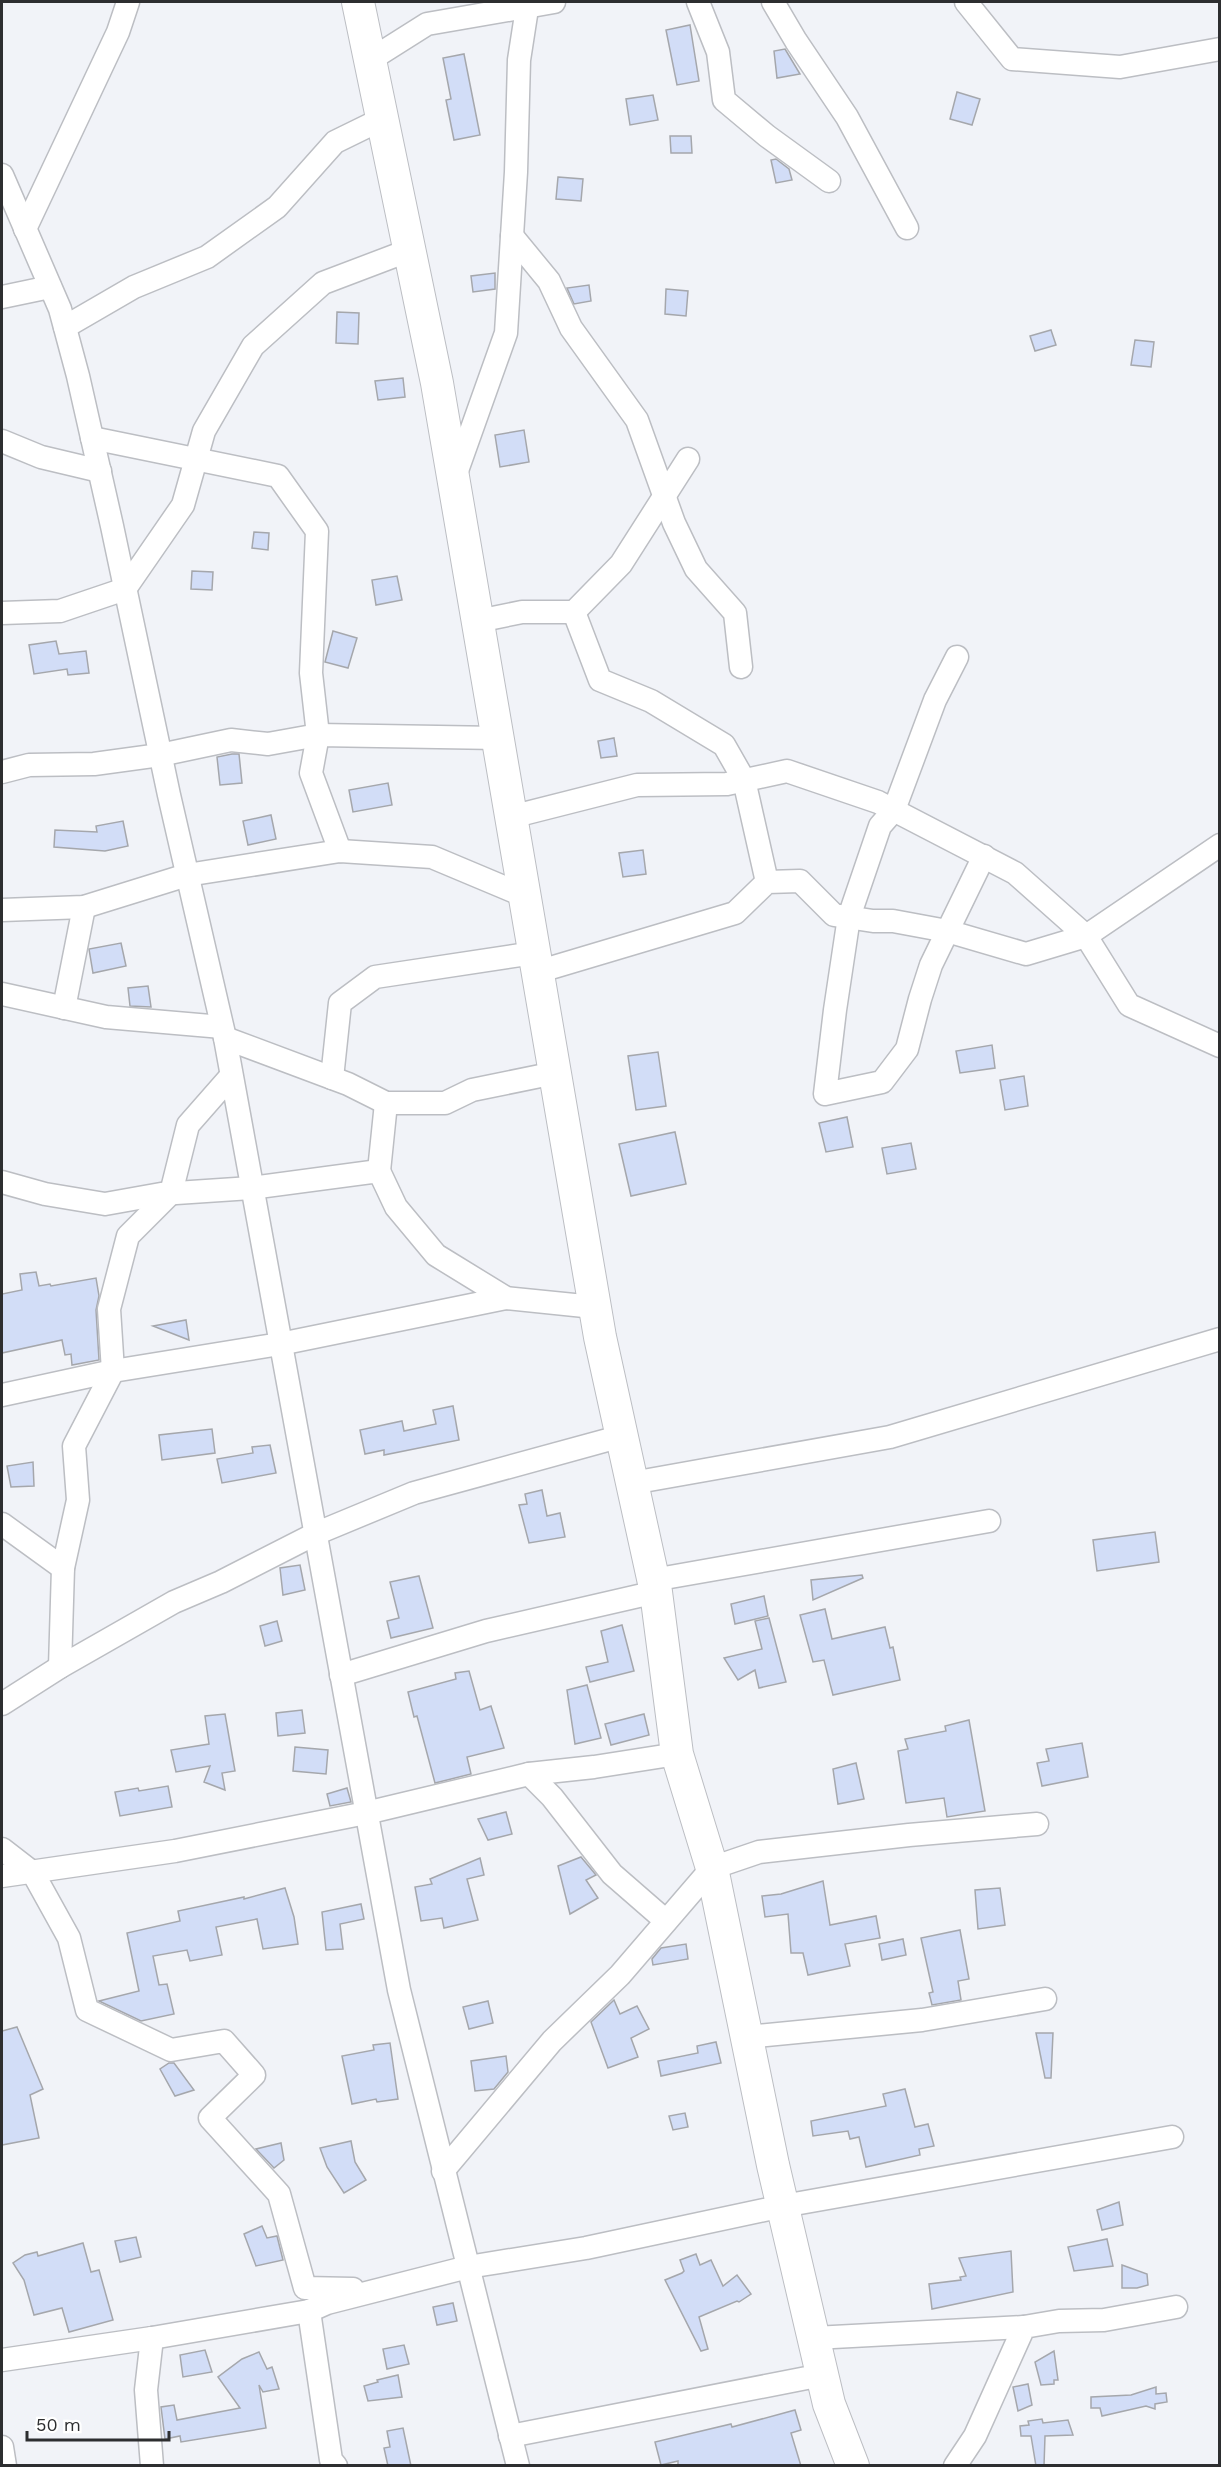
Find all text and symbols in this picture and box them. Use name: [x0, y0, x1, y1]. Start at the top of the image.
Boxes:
scale bar: [27, 2404, 170, 2442]
text: 50 m: [36, 2414, 81, 2435]

